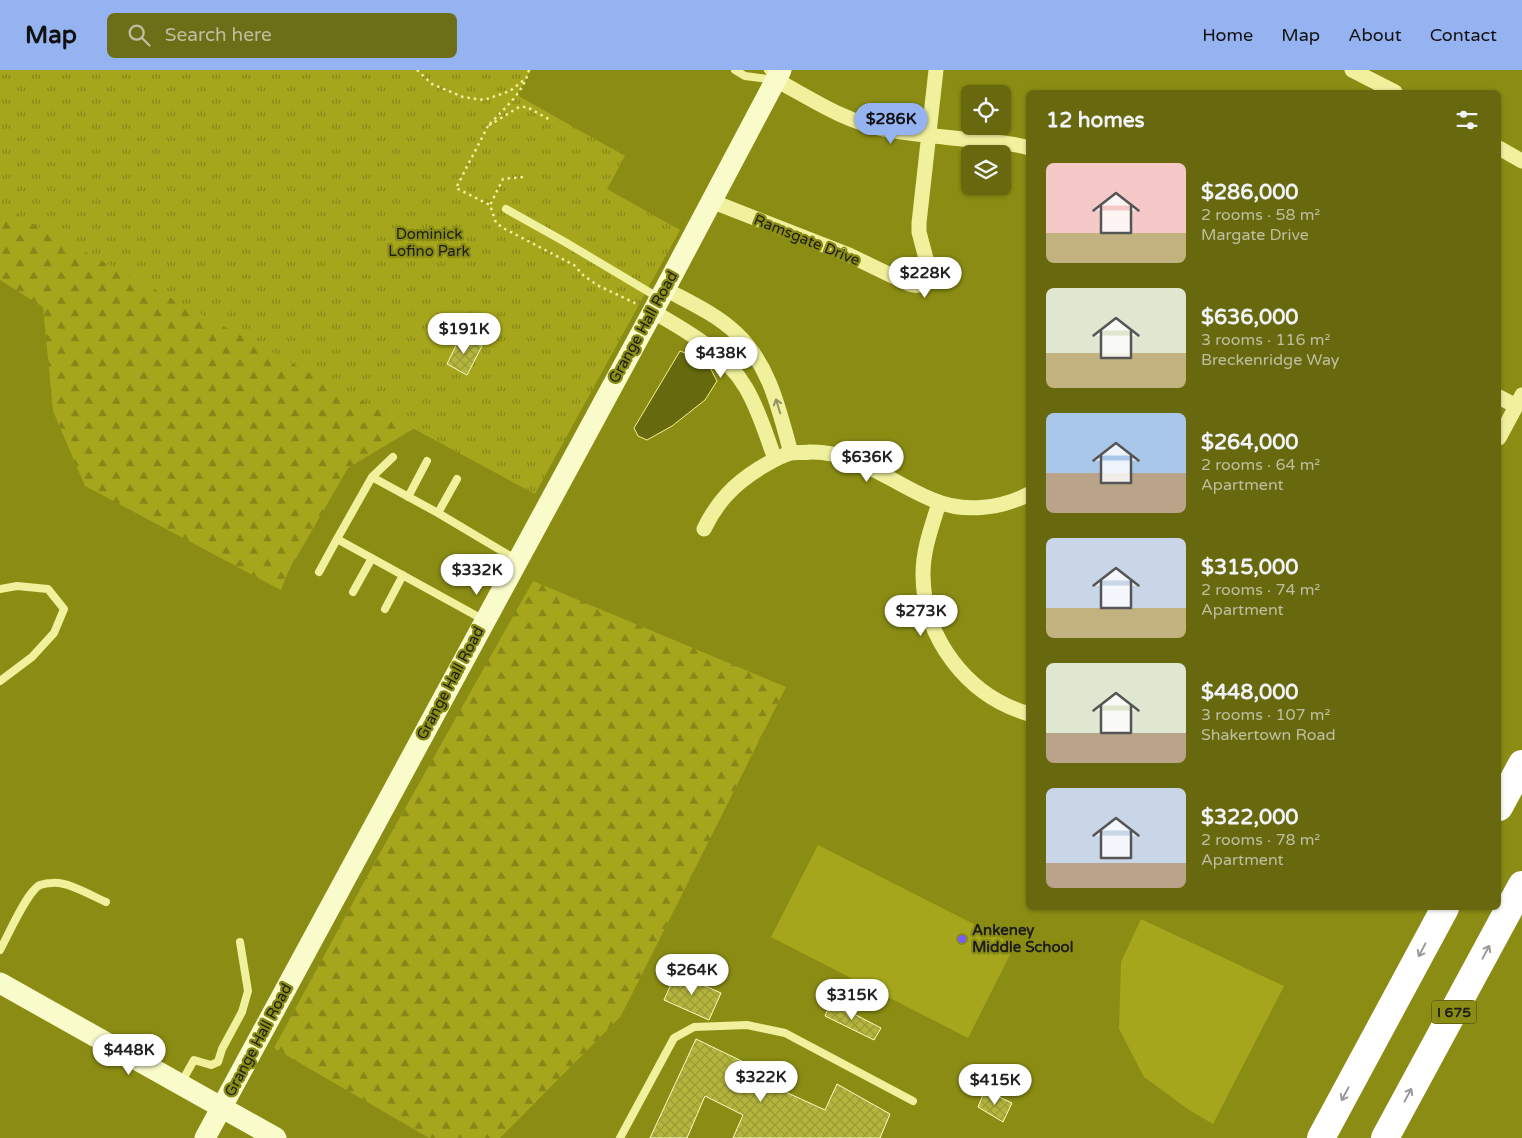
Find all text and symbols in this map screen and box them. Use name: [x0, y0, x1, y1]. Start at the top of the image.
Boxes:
search box: [107, 13, 457, 58]
text: Map: [25, 21, 77, 50]
icon: search: [125, 21, 153, 49]
text: Search here: [165, 24, 272, 46]
text: Home: [1202, 24, 1253, 46]
text: Map: [1281, 24, 1320, 46]
text: About: [1348, 24, 1402, 46]
text: Contact: [1430, 24, 1497, 46]
map controls: [961, 85, 1011, 195]
button: locate: [961, 85, 1011, 135]
pin: $286K: [856, 102, 926, 145]
icon: filters: [1453, 106, 1481, 134]
text: 12 homes: [1046, 108, 1145, 133]
text: $286K: [866, 109, 916, 129]
button: layers: [961, 145, 1011, 195]
text: $286,000: [1201, 180, 1299, 205]
icon: home: [1086, 183, 1146, 243]
text: 2 rooms · 58 m²: [1201, 205, 1320, 225]
street label: Ramsgate Drive: [751, 211, 863, 269]
park label: Dominick Lofino Park: [388, 225, 470, 260]
text: Margate Drive: [1201, 225, 1309, 245]
pin: $228K: [890, 256, 960, 299]
text: $228K: [900, 263, 950, 283]
street label: Grange Hall Road: [605, 268, 681, 386]
text: $636,000: [1201, 305, 1299, 330]
icon: home: [1086, 308, 1146, 368]
pin: $191K: [429, 312, 499, 355]
text: $191K: [439, 319, 489, 339]
text: 3 rooms · 116 m²: [1201, 330, 1330, 350]
pin: $438K: [686, 336, 756, 379]
text: $438K: [696, 343, 746, 363]
text: Breckenridge Way: [1201, 350, 1339, 370]
one-way arrow: [773, 399, 782, 415]
text: $264,000: [1201, 430, 1299, 455]
icon: home: [1086, 433, 1146, 493]
pin: $636K: [832, 440, 902, 483]
text: $636K: [842, 447, 892, 467]
text: 2 rooms · 64 m²: [1201, 455, 1320, 475]
text: Apartment: [1201, 475, 1284, 495]
pin: $332K: [442, 554, 512, 596]
text: $315,000: [1201, 555, 1298, 580]
icon: home: [1086, 558, 1146, 618]
text: $332K: [452, 560, 502, 580]
text: 2 rooms · 74 m²: [1201, 580, 1320, 600]
pin: $273K: [886, 594, 956, 637]
text: Apartment: [1201, 600, 1284, 620]
text: $273K: [896, 601, 946, 621]
street label: Grange Hall Road: [413, 623, 487, 743]
text: $448,000: [1201, 680, 1299, 705]
icon: home: [1086, 683, 1146, 743]
text: 3 rooms · 107 m²: [1201, 705, 1330, 725]
text: Shakertown Road: [1201, 725, 1336, 745]
text: $322,000: [1201, 805, 1299, 830]
icon: home: [1086, 808, 1146, 868]
text: 2 rooms · 78 m²: [1201, 830, 1320, 850]
text: Apartment: [1201, 850, 1284, 870]
place label: Ankeney Middle School: [972, 921, 1073, 956]
marker: Ankeney Middle School: [956, 933, 968, 945]
one-way arrow: [1417, 943, 1427, 958]
one-way arrow: [1481, 945, 1491, 960]
pin: $264K: [657, 954, 727, 996]
text: $264K: [667, 960, 717, 980]
pin: $315K: [817, 978, 887, 1021]
street label: Grange Hall Road: [221, 980, 295, 1100]
text: $315K: [827, 985, 877, 1005]
road number: I 675: [1432, 1000, 1476, 1024]
pin: $448K: [94, 1034, 164, 1076]
text: $448K: [104, 1040, 154, 1060]
pin: $322K: [726, 1060, 796, 1103]
pin: $415K: [960, 1064, 1030, 1106]
text: $322K: [736, 1067, 786, 1087]
text: $415K: [970, 1070, 1020, 1090]
one-way arrow: [1340, 1086, 1350, 1101]
one-way arrow: [1404, 1088, 1414, 1103]

